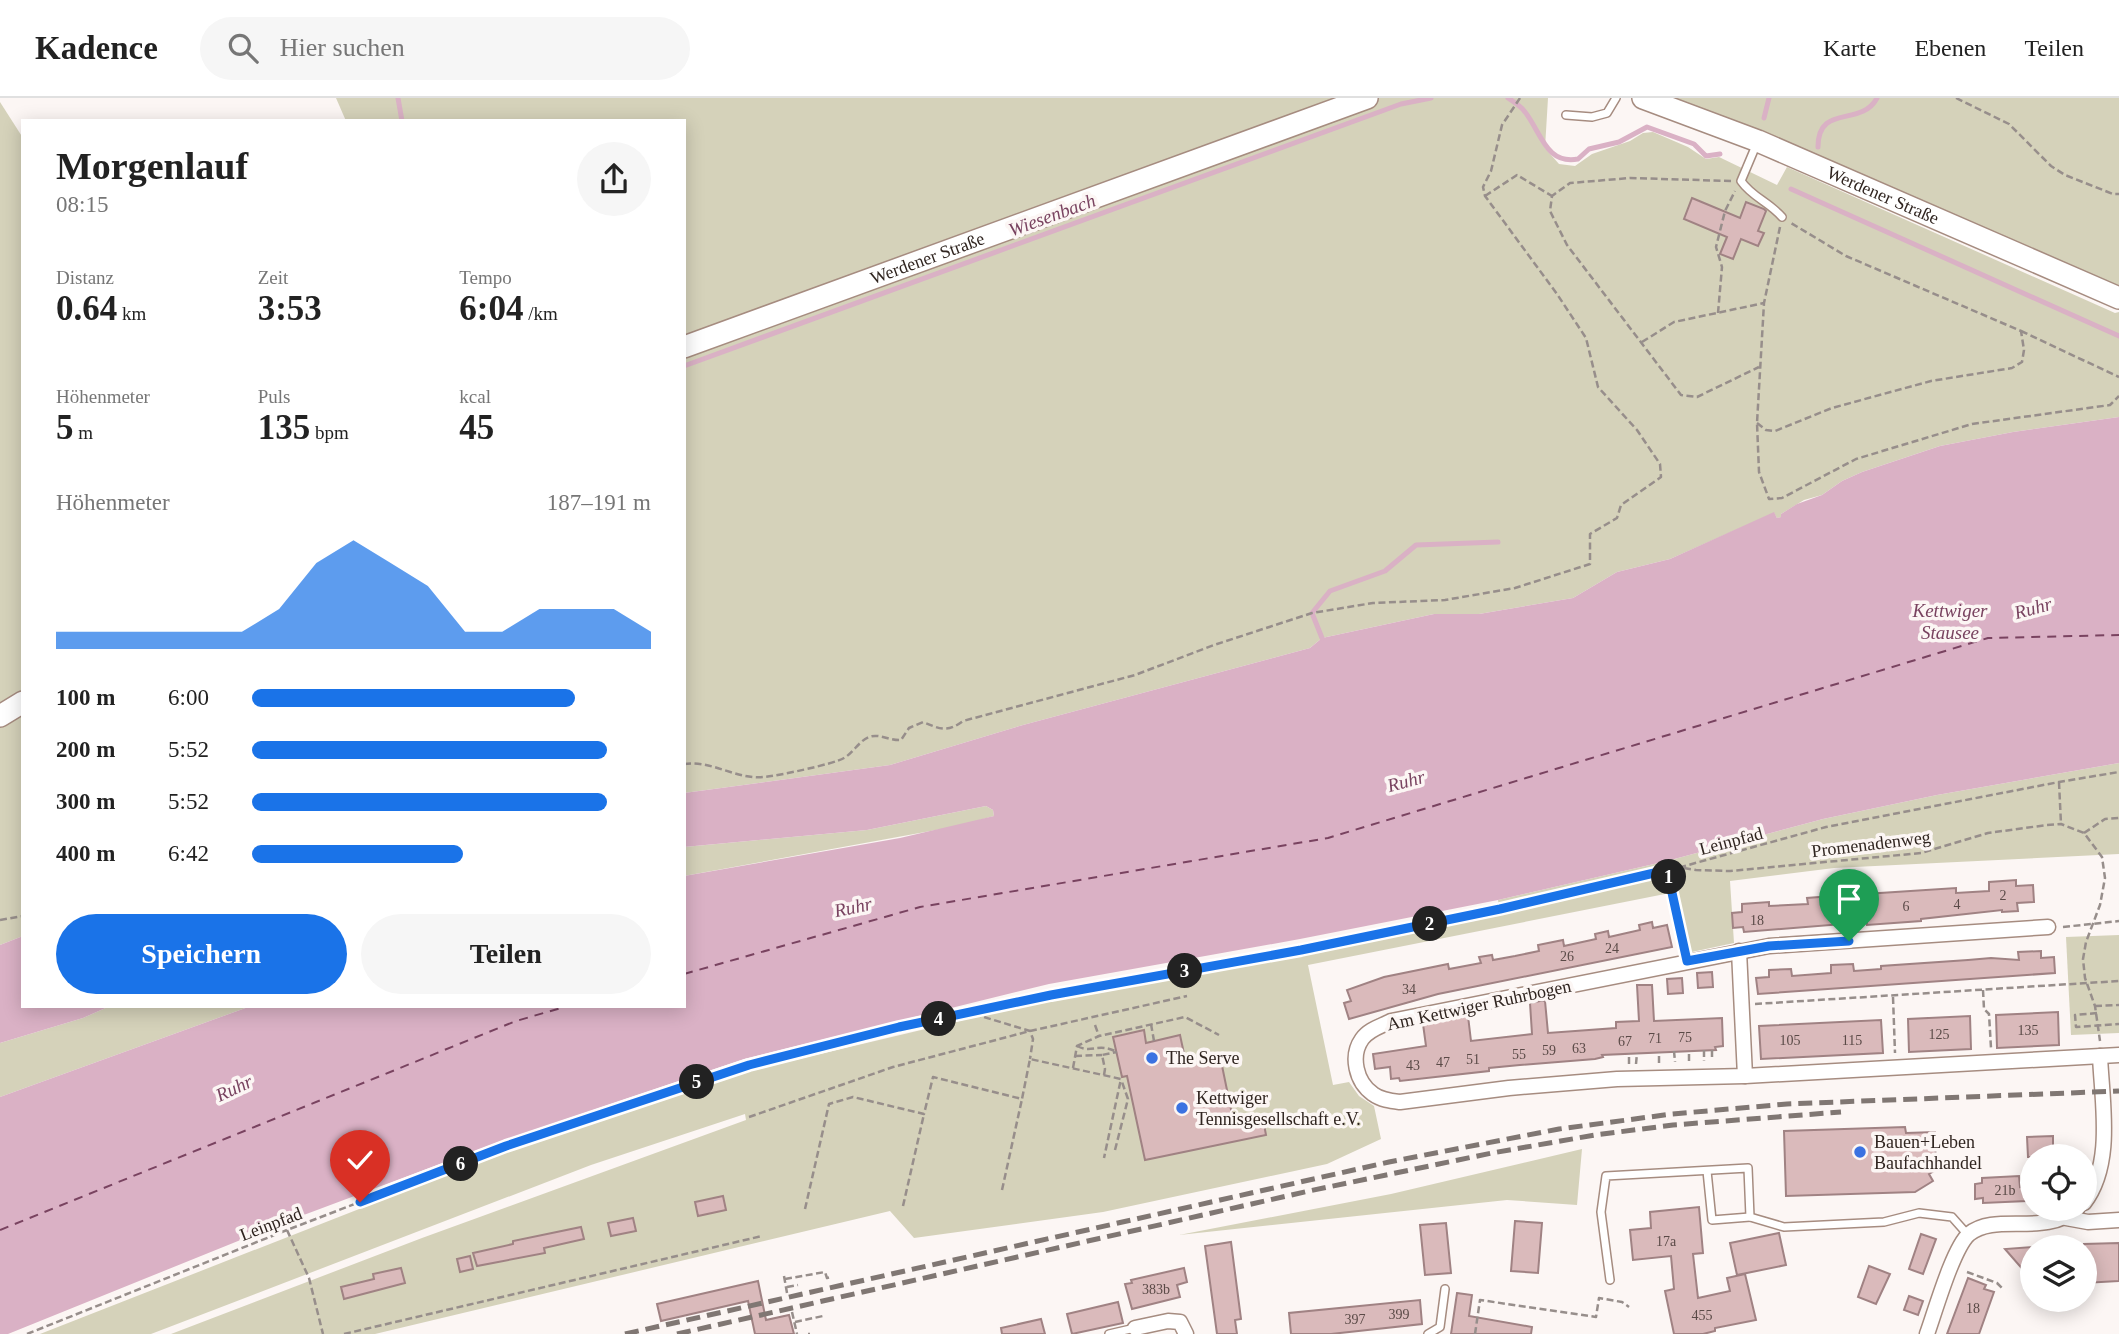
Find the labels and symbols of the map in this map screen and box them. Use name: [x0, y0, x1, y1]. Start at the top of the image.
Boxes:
street label: Werdener Straße: [1824, 162, 1942, 228]
water label: Wiesenbach: [1006, 190, 1098, 240]
street label: Werdener Straße: [867, 228, 987, 288]
water label: Ruhr: [2011, 593, 2055, 623]
water label: Kettwiger Stausee: [1912, 600, 1988, 643]
water label: Ruhr: [1384, 766, 1428, 796]
street label: Leinpfad: [1697, 823, 1765, 859]
street label: Promenadenweg: [1810, 827, 1932, 861]
pin: 1: [1652, 860, 1686, 894]
pin: [1819, 869, 1879, 941]
house number: 2: [2000, 888, 2007, 903]
water label: Ruhr: [831, 893, 874, 921]
house number: 4: [1954, 897, 1961, 912]
house number: 6: [1903, 899, 1910, 914]
pin: 2: [1412, 906, 1448, 942]
house number: 18: [1750, 913, 1764, 928]
house number: 24: [1605, 941, 1619, 956]
house number: 26: [1560, 949, 1574, 964]
pin: 3: [1168, 954, 1202, 988]
street label: Am Kettwiger Ruhrbogen: [1385, 976, 1573, 1034]
house number: 34: [1402, 982, 1416, 997]
pin: 4: [922, 1002, 956, 1037]
house number: 135: [2018, 1023, 2039, 1038]
house number: 125: [1929, 1027, 1950, 1042]
house number: 75: [1678, 1030, 1692, 1045]
house number: 71: [1648, 1031, 1662, 1046]
house number: 105: [1780, 1033, 1801, 1048]
house number: 115: [1842, 1033, 1862, 1048]
house number: 67: [1618, 1034, 1632, 1049]
house number: 63: [1572, 1041, 1586, 1056]
house number: 59: [1542, 1043, 1556, 1058]
house number: 55: [1512, 1047, 1526, 1062]
place label: The Serve: [1166, 1048, 1239, 1068]
marker: The Serve: [1144, 1050, 1160, 1066]
house number: 51: [1466, 1052, 1480, 1067]
house number: 47: [1436, 1055, 1450, 1070]
house number: 43: [1406, 1058, 1420, 1073]
pin: 5: [680, 1065, 714, 1100]
water label: Ruhr: [211, 1070, 256, 1106]
place label: Kettwiger Tennisgesellschaft e.V.: [1196, 1088, 1361, 1129]
marker: Kettwiger Tennisgesellschaft e.V.: [1174, 1100, 1190, 1116]
pin: [330, 1130, 390, 1202]
place label: Bauen+Leben Baufachhandel: [1874, 1132, 1982, 1173]
marker: Bauen+Leben Baufachhandel: [1852, 1144, 1868, 1160]
pin: 6: [444, 1146, 478, 1182]
house number: 21b: [1995, 1183, 2016, 1198]
street label: Leinpfad: [237, 1203, 305, 1245]
house number: 17a: [1656, 1234, 1677, 1249]
house number: 383b: [1142, 1282, 1170, 1297]
house number: 18: [1966, 1301, 1980, 1316]
house number: 399: [1389, 1307, 1410, 1322]
house number: 455: [1692, 1308, 1713, 1323]
house number: 397: [1345, 1312, 1366, 1327]

